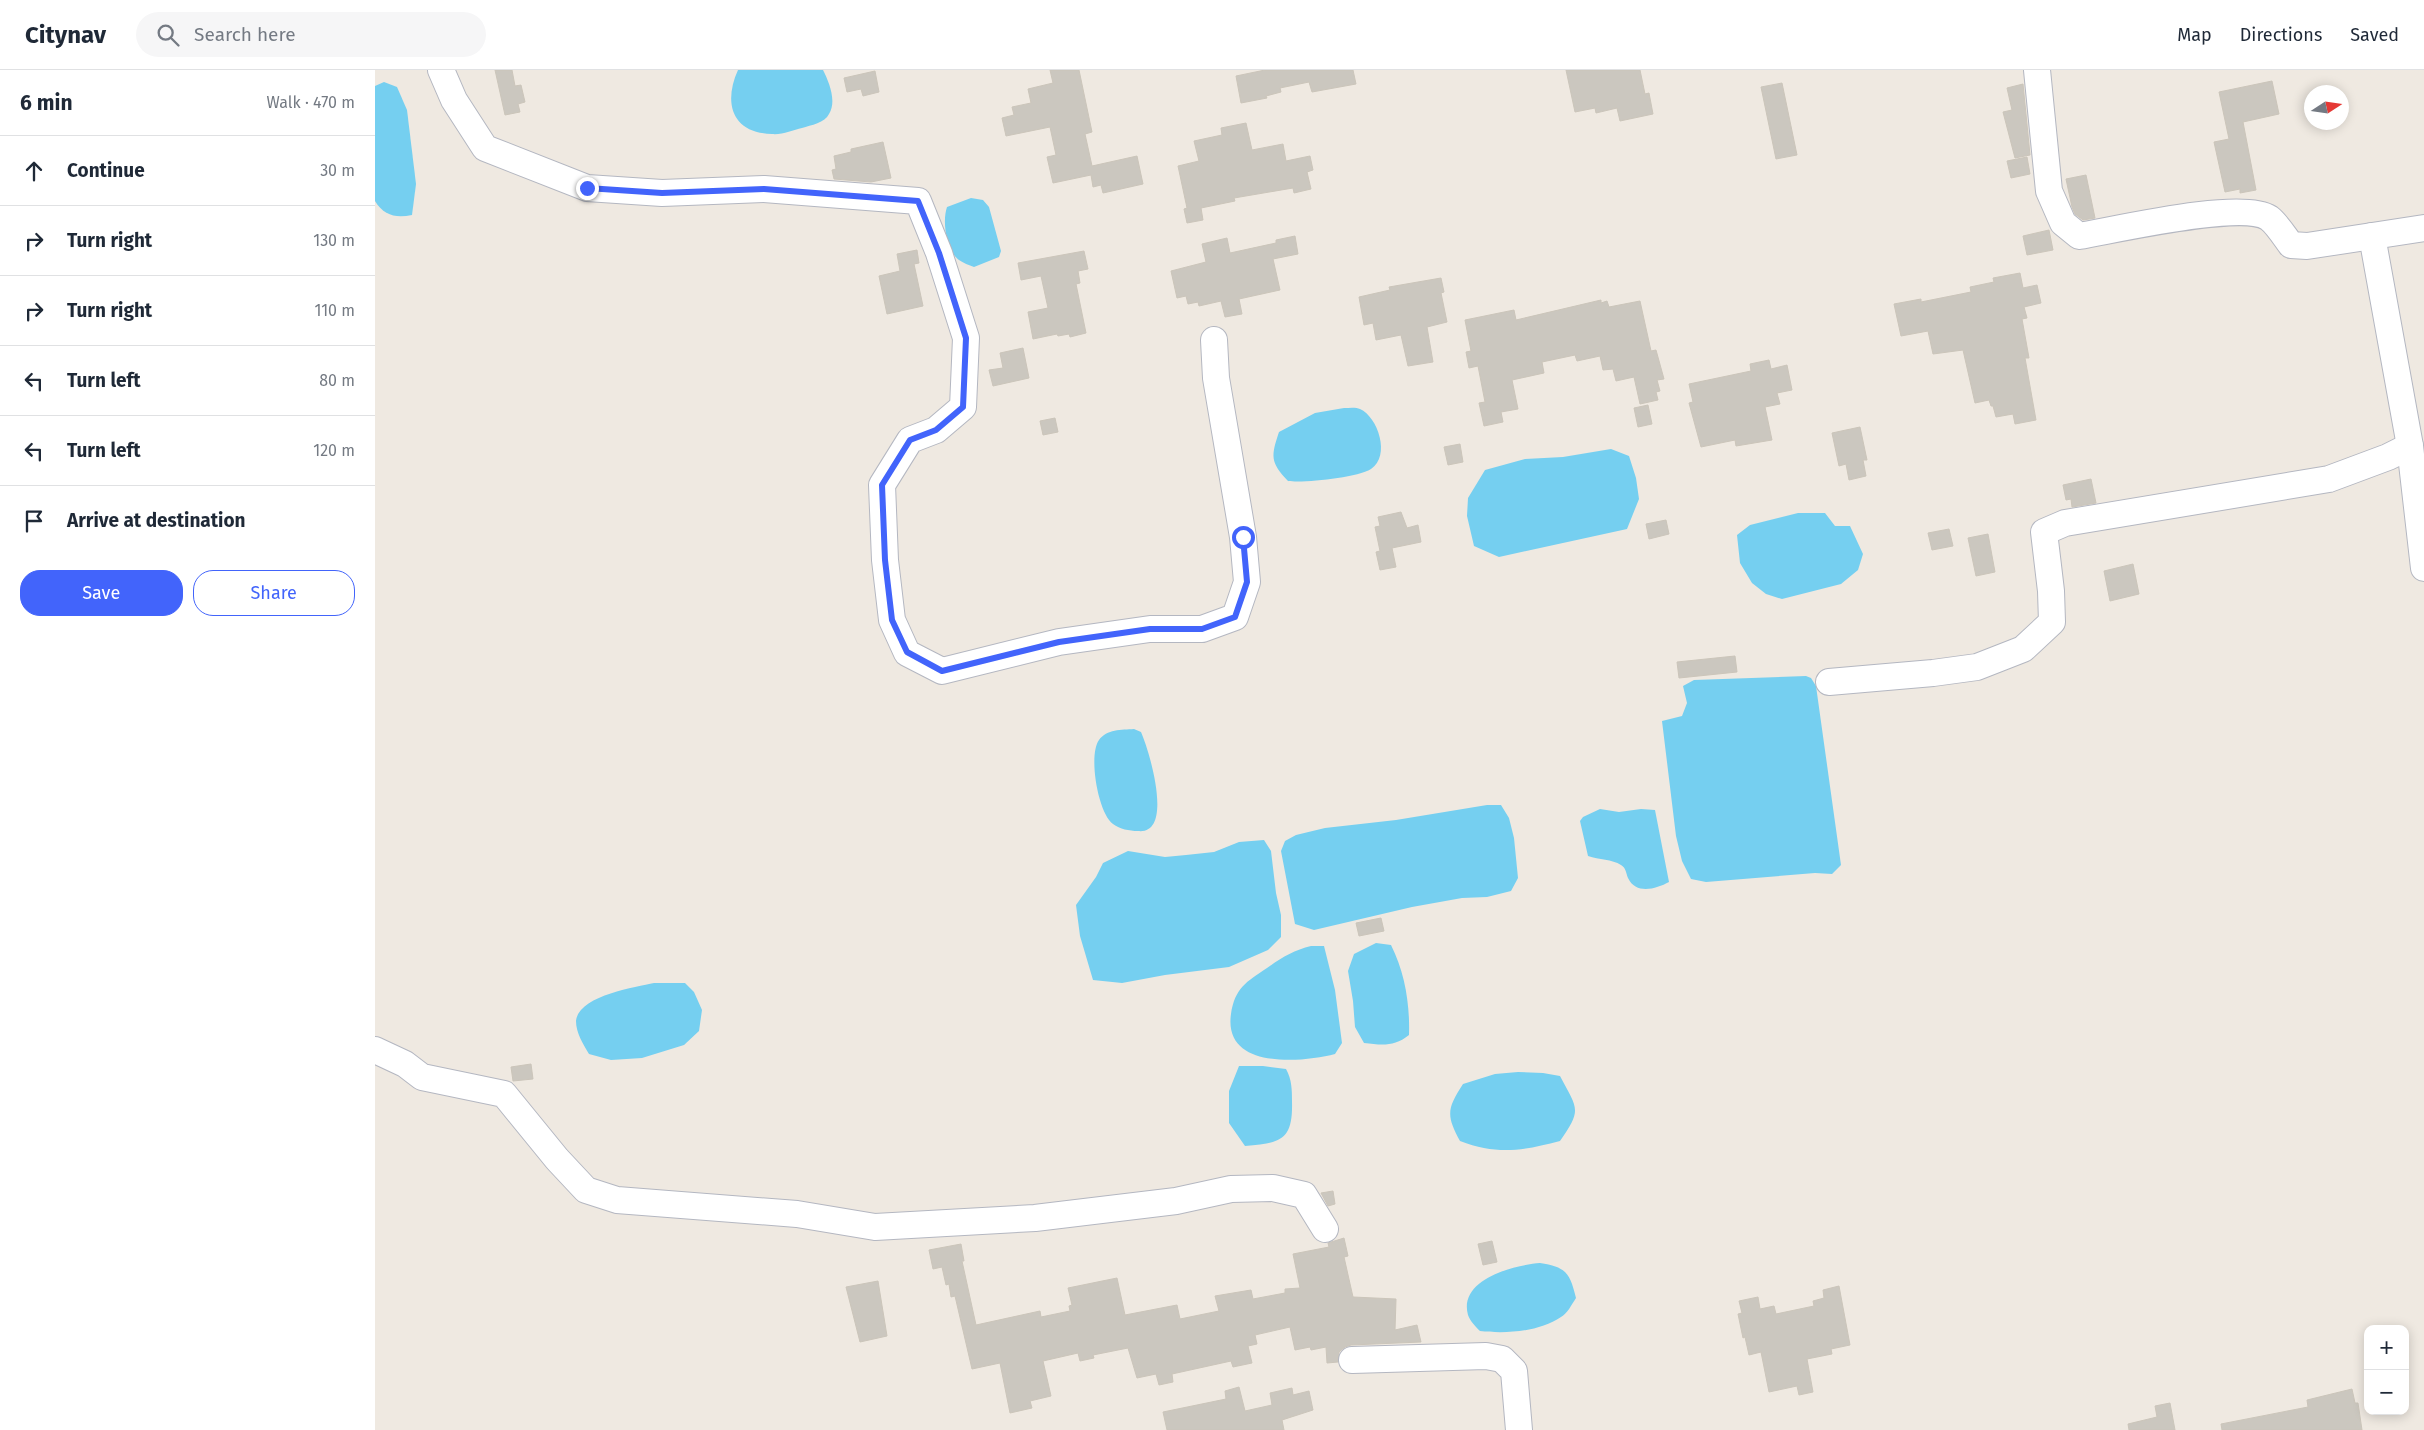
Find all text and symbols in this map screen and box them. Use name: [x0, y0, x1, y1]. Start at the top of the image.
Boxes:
search box: [136, 12, 486, 57]
text: Citynav: [25, 21, 106, 49]
icon: search: [154, 21, 182, 49]
text: Search here: [194, 23, 296, 46]
text: Map: [2177, 24, 2212, 46]
text: Directions: [2240, 24, 2322, 46]
text: Saved: [2350, 24, 2399, 46]
north arrow: [2304, 85, 2349, 130]
text: 6 min: [20, 90, 73, 116]
text: Walk · 470 m: [267, 93, 355, 112]
icon: ahead: [20, 157, 48, 185]
text: Continue: [67, 159, 145, 182]
text: 30 m: [320, 161, 355, 180]
route end: [576, 177, 599, 200]
icon: right: [20, 227, 48, 255]
text: Turn right: [67, 229, 152, 252]
text: 130 m: [313, 231, 355, 250]
icon: right: [20, 297, 48, 325]
text: Turn right: [67, 299, 152, 322]
text: 110 m: [314, 301, 355, 320]
icon: left: [20, 367, 48, 395]
text: Turn left: [67, 369, 141, 392]
text: 80 m: [319, 371, 355, 390]
icon: left: [20, 437, 48, 465]
text: Turn left: [67, 439, 141, 462]
text: 120 m: [313, 441, 355, 460]
icon: arrive: [20, 507, 48, 535]
text: Arrive at destination: [67, 509, 246, 532]
route start: [1232, 526, 1255, 549]
button: Save: [20, 570, 183, 616]
button: Share: [193, 570, 355, 616]
map controls: [2364, 1325, 2409, 1415]
button: +: [2364, 1325, 2409, 1370]
button: −: [2364, 1370, 2409, 1415]

